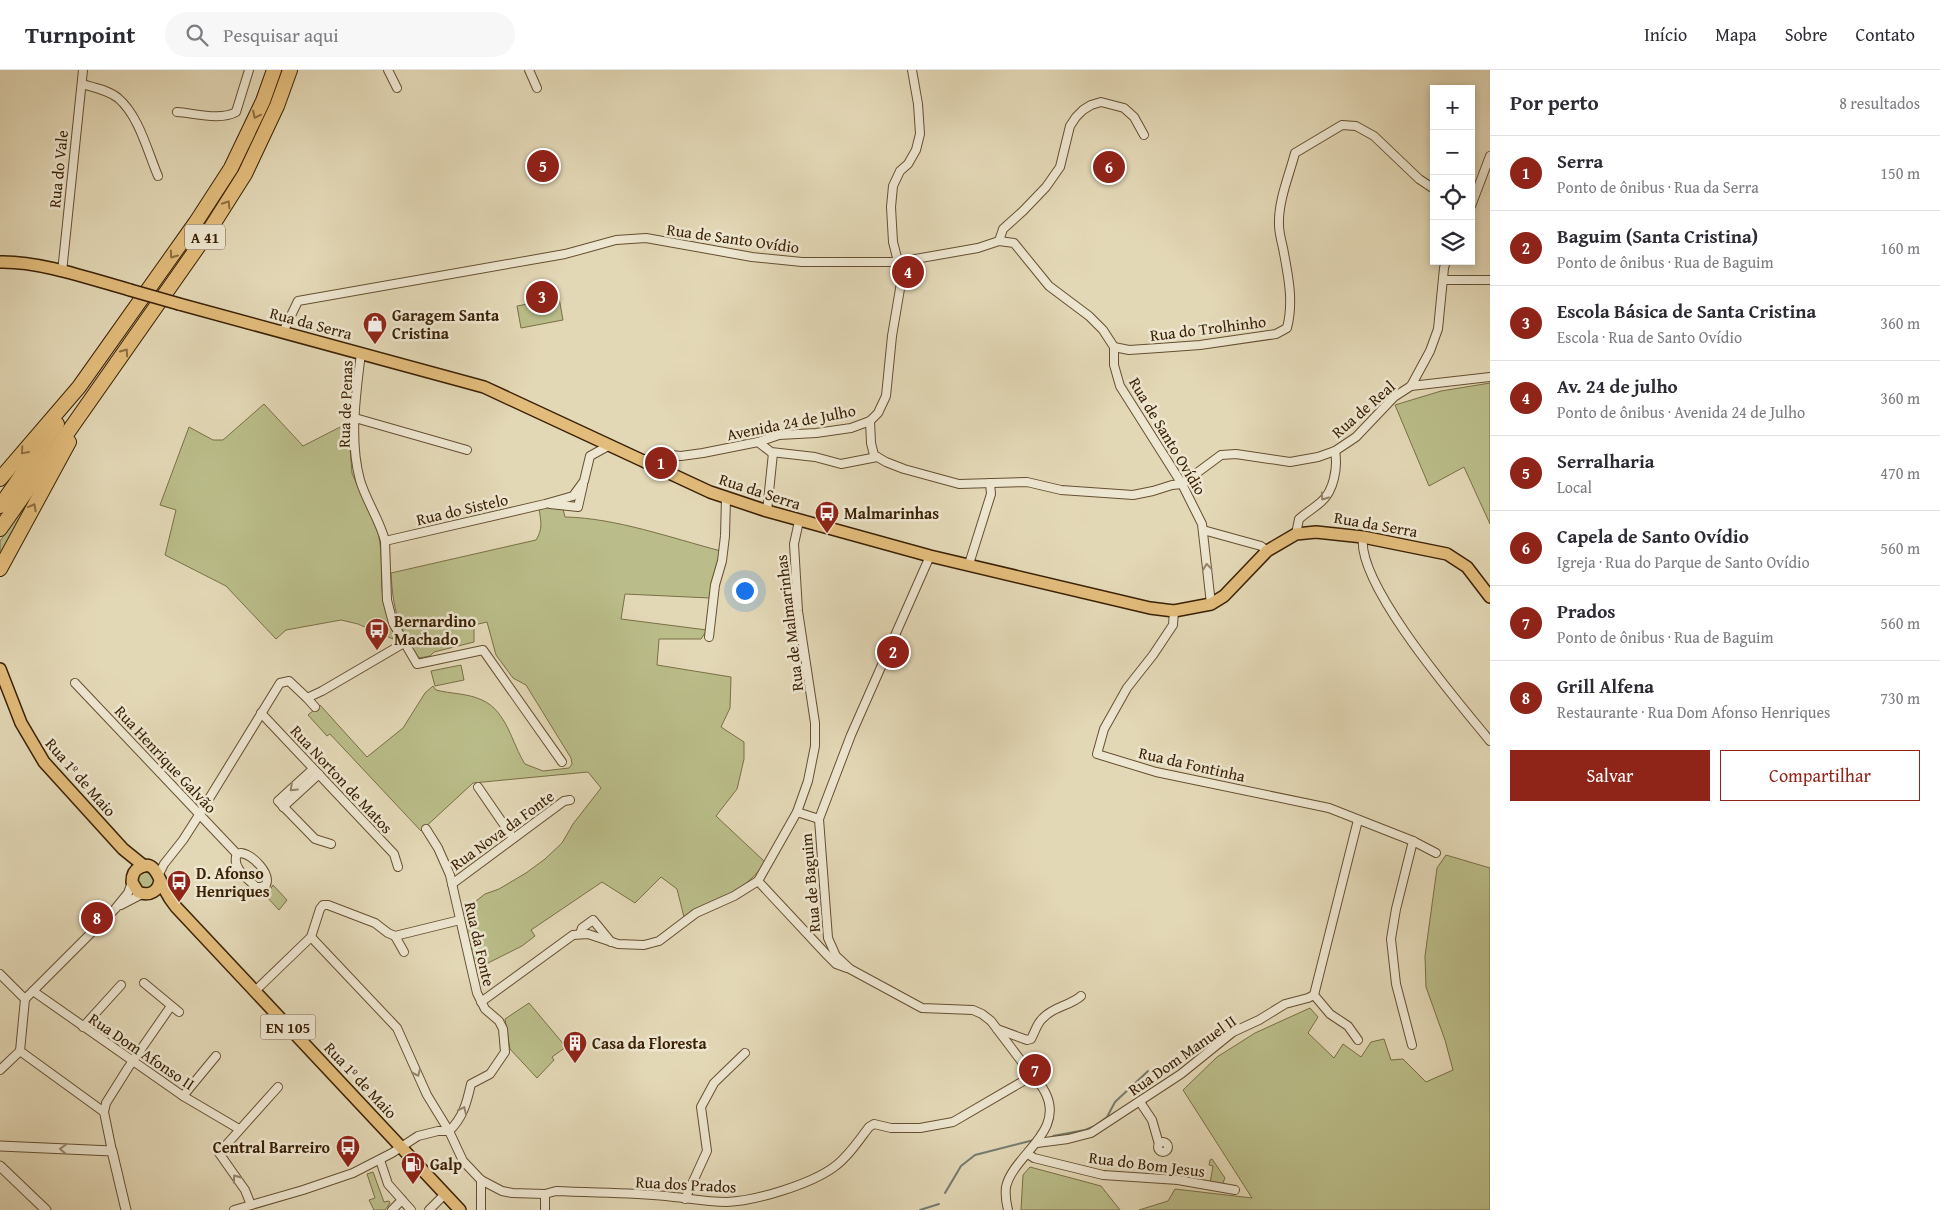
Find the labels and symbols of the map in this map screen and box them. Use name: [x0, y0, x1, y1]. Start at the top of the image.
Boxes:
one-way arrow: [252, 110, 263, 119]
street label: Rua do Vale: [42, 129, 74, 209]
pin: 5: [527, 147, 559, 185]
pin: 6: [1093, 148, 1125, 186]
one-way arrow: [220, 200, 230, 209]
street label: Rua de Santo Ovídio: [665, 217, 801, 259]
road number: A 41: [185, 224, 225, 250]
one-way arrow: [170, 249, 179, 258]
pin: 4: [892, 253, 924, 291]
pin: 3: [526, 278, 558, 316]
street label: Rua da Serra: [267, 300, 355, 346]
place label: Garagem Santa Cristina: [392, 303, 500, 345]
street label: Rua do Trolhinho: [1149, 309, 1267, 347]
shop icon: Garagem Santa Cristina: [362, 311, 388, 345]
one-way arrow: [119, 349, 128, 358]
street label: Rua de Penas: [331, 360, 359, 448]
street label: Rua de Santo Ovídio: [1123, 373, 1213, 499]
street label: Rua de Real: [1326, 374, 1400, 443]
street label: Avenida 24 de Julho: [724, 398, 858, 446]
pin: 1: [645, 444, 677, 482]
one-way arrow: [21, 445, 30, 454]
street label: Rua da Serra: [716, 467, 804, 516]
street label: Rua do Sistelo: [414, 487, 510, 531]
one-way arrow: [1321, 492, 1331, 501]
bus stop icon: Malmarinhas: [814, 500, 840, 534]
place label: Malmarinhas: [844, 501, 939, 525]
one-way arrow: [27, 503, 37, 512]
street label: Rua da Serra: [1332, 505, 1420, 543]
street label: Rua de Malmarinhas: [769, 553, 809, 693]
one-way arrow: [1202, 563, 1213, 571]
your location: [732, 578, 758, 604]
place label: Bernardino Machado: [394, 609, 477, 651]
bus stop icon: Bernardino Machado: [364, 617, 390, 651]
pin: 2: [877, 633, 909, 671]
street label: Rua Henrique Galvão: [109, 699, 223, 819]
street label: Rua Norton de Matos: [285, 719, 399, 839]
street label: Rua 1º de Maio: [40, 732, 122, 822]
street label: Rua da Fontinha: [1136, 740, 1248, 788]
one-way arrow: [289, 782, 298, 791]
street label: Rua Nova da Fonte: [445, 784, 559, 876]
street label: Rua de Baguim: [794, 832, 826, 934]
place label: D. Afonso Henriques: [196, 861, 270, 903]
bus stop icon: D. Afonso Henriques: [166, 869, 192, 903]
pin: 8: [81, 899, 113, 937]
street label: Rua da Fonte: [459, 899, 501, 989]
street label: Rua Dom Afonso II: [84, 1007, 200, 1095]
street label: Rua Dom Manuel II: [1123, 1009, 1241, 1101]
road number: EN 105: [260, 1014, 316, 1040]
building icon: Casa da Floresta: [562, 1030, 588, 1064]
place label: Casa da Floresta: [592, 1031, 707, 1055]
street label: Rua 1º de Maio: [319, 1036, 403, 1124]
pin: 7: [1019, 1051, 1051, 1089]
one-way arrow: [411, 1068, 421, 1077]
one-way arrow: [457, 1106, 467, 1115]
bus stop icon: Central Barreiro: [335, 1134, 361, 1168]
place label: Central Barreiro: [213, 1135, 330, 1159]
one-way arrow: [59, 1143, 67, 1154]
street label: Rua do Bom Jesus: [1088, 1145, 1206, 1183]
fuel station icon: Galp: [400, 1151, 426, 1185]
place label: Galp: [430, 1152, 462, 1176]
street label: Rua dos Prados: [635, 1169, 737, 1199]
one-way arrow: [233, 1174, 242, 1184]

